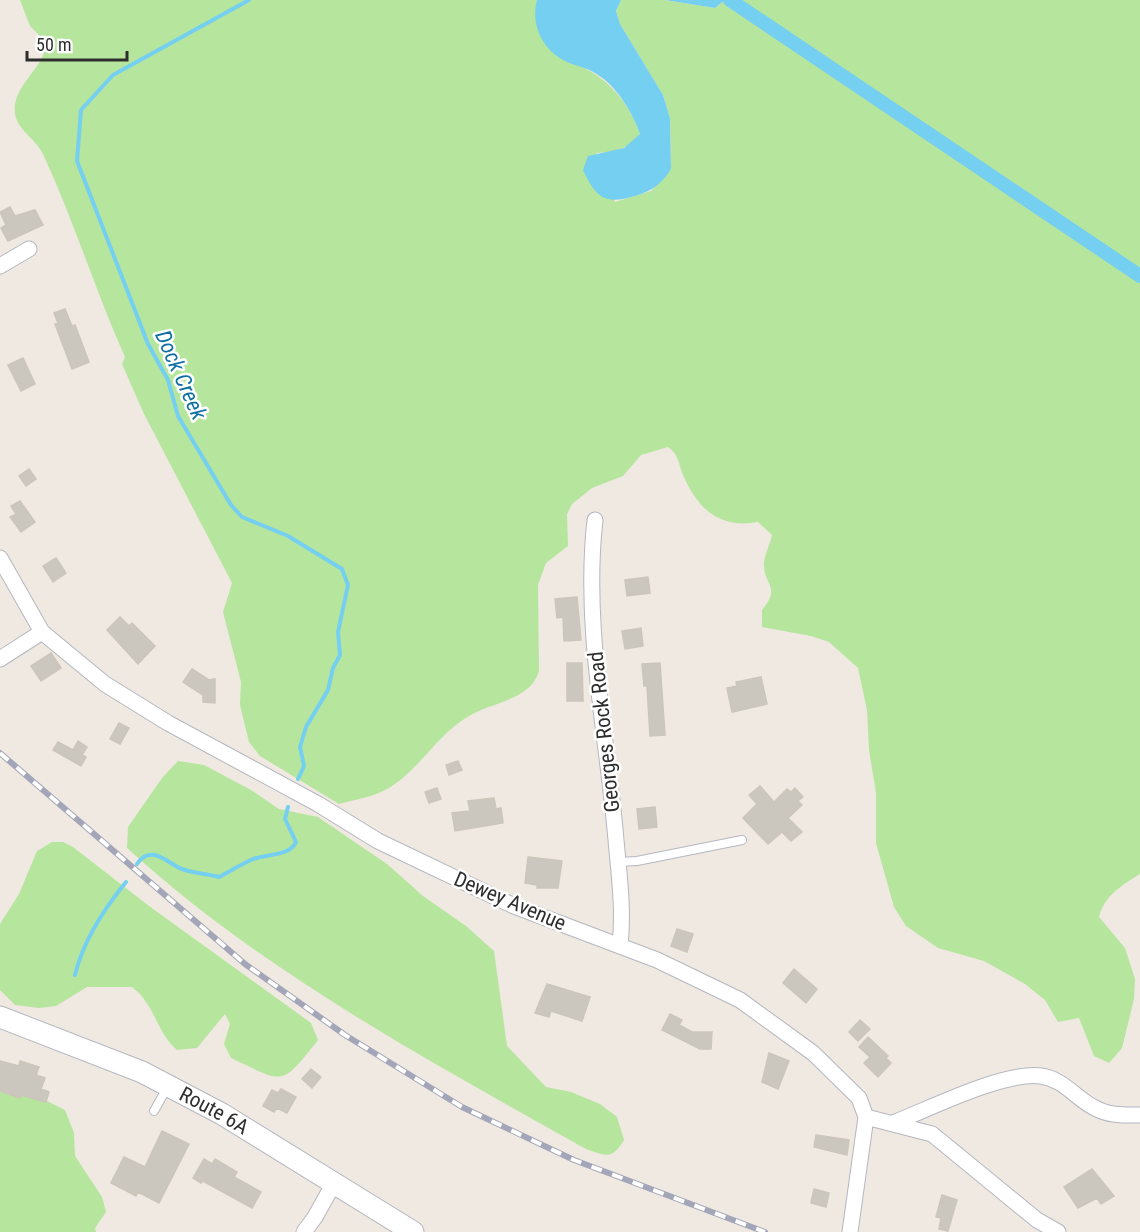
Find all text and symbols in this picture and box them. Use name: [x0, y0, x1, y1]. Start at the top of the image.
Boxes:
scale bar: [27, 24, 128, 62]
text: 50 m: [36, 34, 71, 55]
water label: Dock Creek: [150, 326, 212, 424]
street label: Georges Rock Road: [584, 650, 624, 814]
street label: Dewey Avenue: [450, 867, 570, 935]
street label: Route 6A: [175, 1082, 253, 1139]

